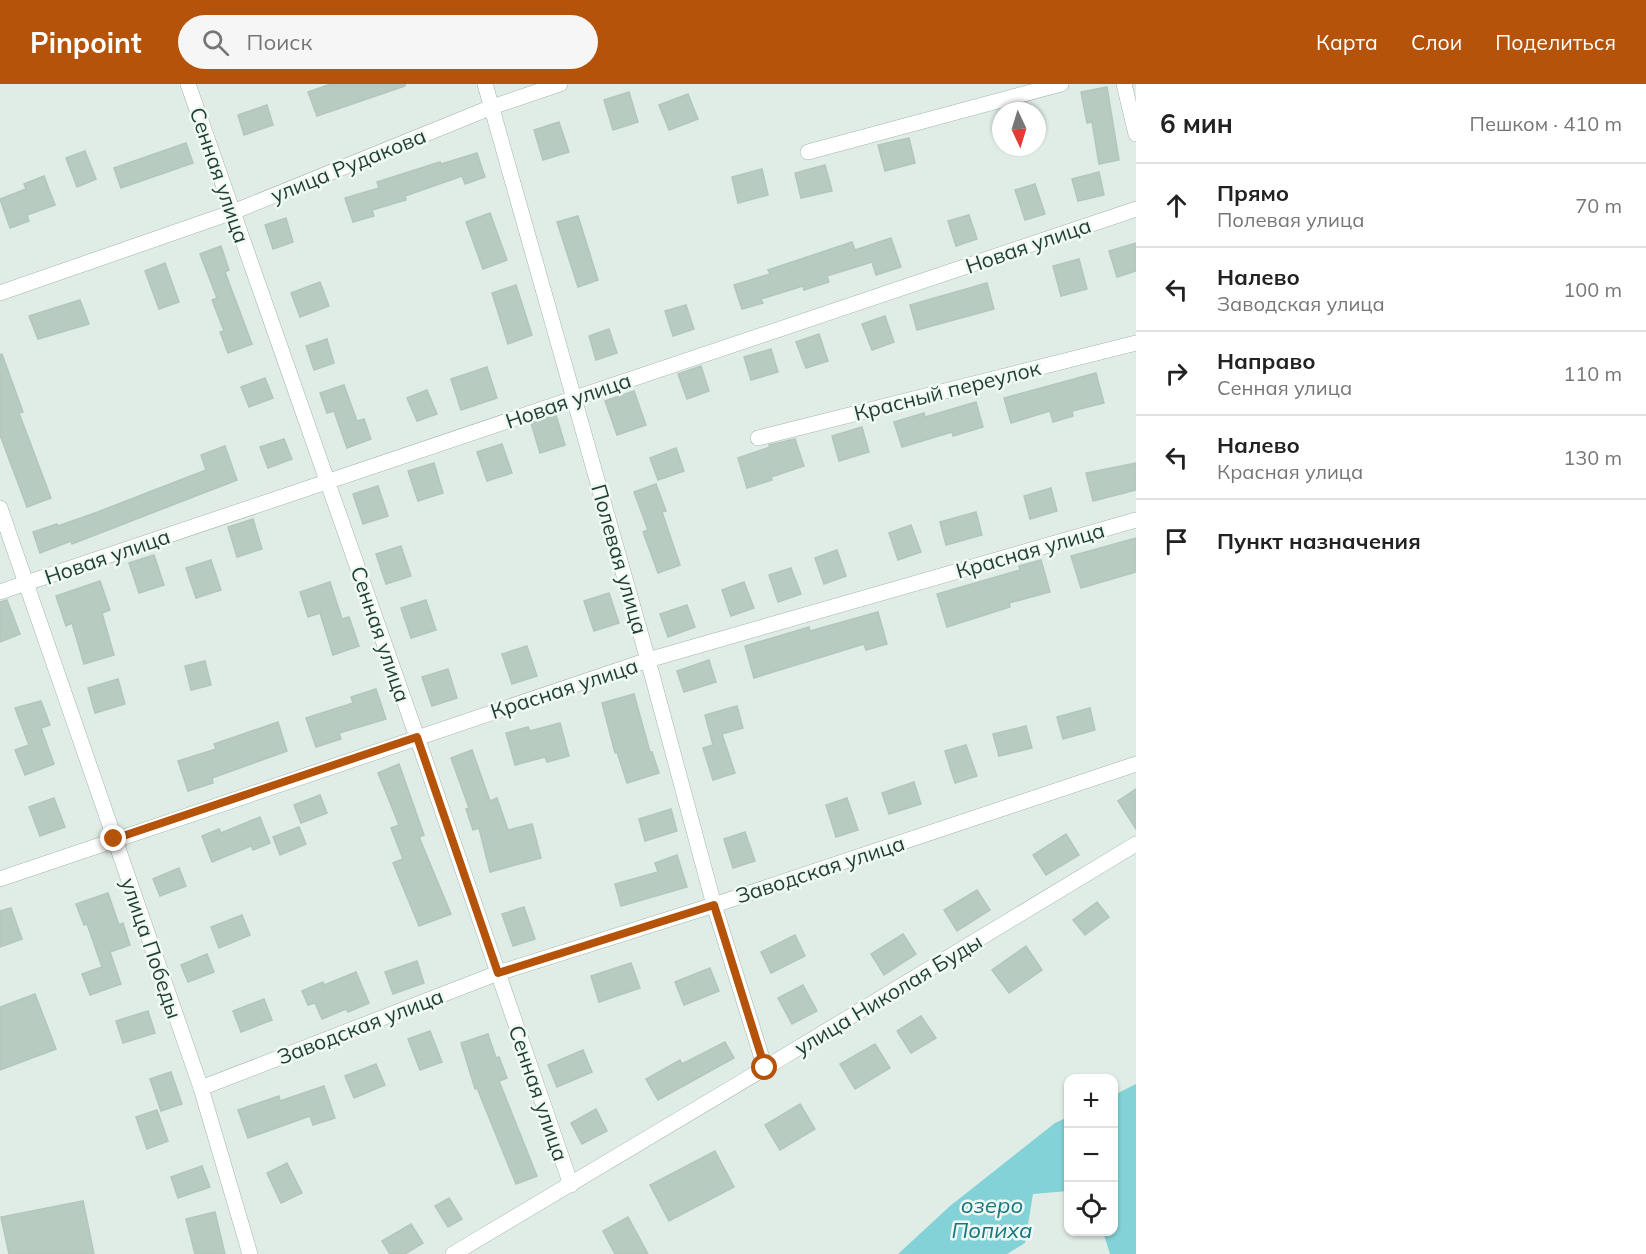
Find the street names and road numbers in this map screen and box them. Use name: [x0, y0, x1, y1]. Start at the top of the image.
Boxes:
street label: Сенная улица: [185, 104, 255, 246]
street label: улица Рудакова: [267, 122, 429, 208]
street label: Новая улица: [962, 211, 1094, 279]
street label: Красный переулок: [851, 354, 1044, 426]
street label: Новая улица: [502, 366, 634, 434]
street label: Полевая улица: [586, 481, 654, 637]
street label: Красная улица: [953, 516, 1107, 584]
street label: Новая улица: [41, 522, 173, 590]
street label: Сенная улица: [346, 563, 416, 705]
street label: Красная улица: [487, 652, 641, 724]
street label: Заводская улица: [732, 829, 908, 909]
street label: улица Победы: [116, 874, 188, 1022]
street label: улица Николая Буды: [789, 928, 987, 1060]
street label: Заводская улица: [273, 982, 447, 1070]
street label: Сенная улица: [504, 1022, 574, 1164]

